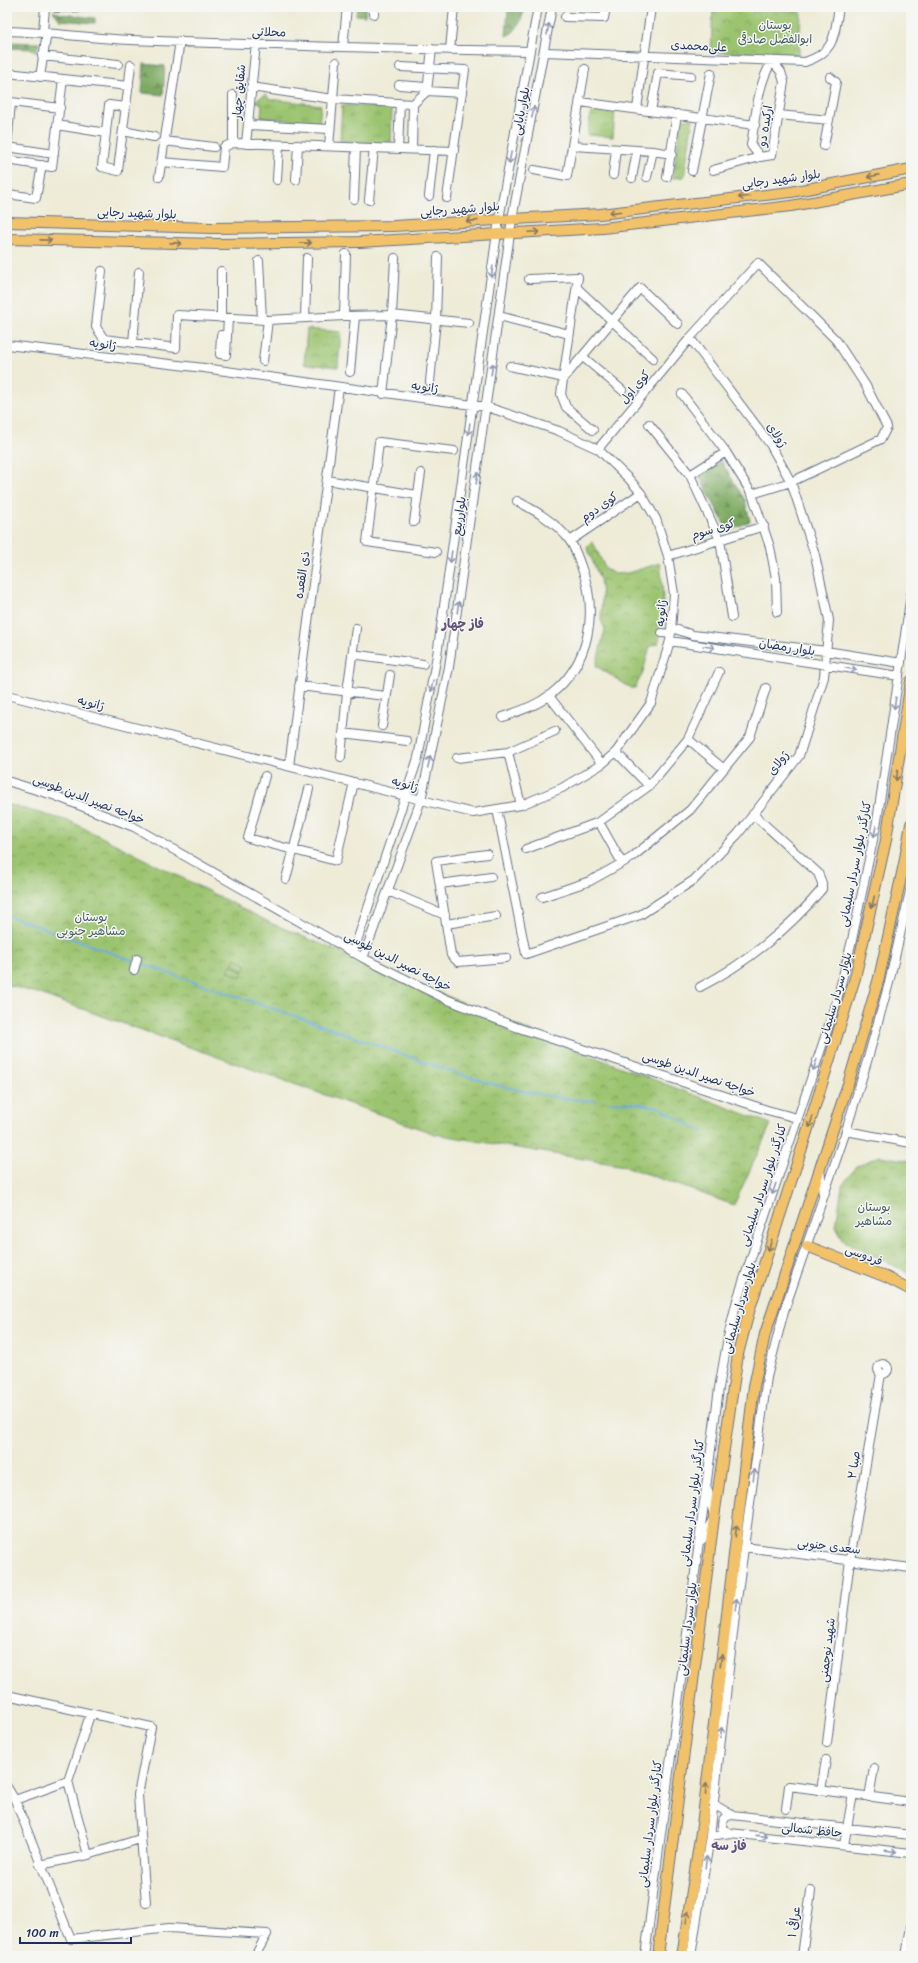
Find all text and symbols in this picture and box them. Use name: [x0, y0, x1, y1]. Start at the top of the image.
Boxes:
park label: بوستان ابوالفضل صادقی: [738, 14, 812, 50]
street label: محلاتی: [252, 20, 286, 44]
one-way arrow: [545, 23, 553, 36]
street label: علی‌محمدی: [670, 34, 728, 58]
street label: شقایق چهار: [226, 63, 252, 122]
street label: بلوار بابایی: [506, 85, 536, 137]
street label: ارکیده دو: [751, 104, 779, 149]
one-way arrow: [529, 106, 537, 119]
one-way arrow: [506, 151, 514, 164]
street label: بلوار شهید رجایی: [740, 163, 822, 195]
one-way arrow: [867, 173, 880, 181]
one-way arrow: [738, 193, 751, 201]
street label: بلوار شهید رجایی: [420, 195, 500, 223]
street label: بلوار شهید رجایی: [97, 201, 177, 225]
one-way arrow: [609, 209, 622, 216]
one-way arrow: [466, 218, 479, 225]
one-way arrow: [527, 228, 540, 235]
one-way arrow: [39, 236, 52, 244]
one-way arrow: [169, 239, 182, 247]
one-way arrow: [299, 239, 312, 246]
one-way arrow: [488, 266, 496, 279]
street label: ژانویه: [88, 331, 118, 357]
one-way arrow: [488, 363, 496, 376]
street label: کوی اول: [614, 365, 656, 409]
street label: ژانویه: [410, 374, 440, 400]
street label: ژولای: [760, 418, 794, 452]
one-way arrow: [465, 422, 473, 435]
one-way arrow: [473, 472, 481, 485]
street label: کوی دوم: [575, 486, 623, 528]
street label: بلوارربیع: [445, 495, 473, 537]
street label: کوی سوم: [688, 512, 738, 546]
street label: ذی القعده: [288, 550, 316, 600]
one-way arrow: [447, 551, 455, 564]
street label: ژانویه: [649, 598, 673, 627]
one-way arrow: [454, 601, 462, 614]
district label: فاز چهار: [441, 612, 484, 635]
street label: بلوار رمضان: [757, 632, 817, 662]
one-way arrow: [702, 643, 715, 651]
one-way arrow: [844, 665, 857, 673]
one-way arrow: [427, 679, 435, 692]
street label: ژانویه: [75, 689, 107, 717]
one-way arrow: [891, 696, 899, 709]
street label: ژولای: [761, 745, 795, 780]
one-way arrow: [425, 756, 433, 769]
street label: خواجه نصیر الدین طوسی: [30, 768, 148, 830]
one-way arrow: [893, 768, 901, 781]
street label: ژانویه: [389, 770, 421, 798]
street label: کنارگذر بلوار سردار سلیمانی: [832, 799, 878, 929]
one-way arrow: [871, 824, 879, 837]
one-way arrow: [869, 896, 877, 909]
park label: بوستان مشاهیر جنوبی: [57, 906, 125, 942]
street label: خواجه نصیر الدین طوسی: [340, 924, 456, 998]
street label: بلوار سردار سلیمانی: [811, 950, 859, 1046]
street label: خواجه نصیر الدین طوسی: [640, 1044, 758, 1104]
one-way arrow: [811, 1059, 818, 1072]
one-way arrow: [807, 1115, 814, 1128]
street label: کنارگذر بلوار سردار سلیمانی: [733, 1121, 793, 1249]
one-way arrow: [770, 1182, 777, 1195]
park label: بوستان مشاهیر: [855, 1196, 892, 1232]
street label: فردوسی: [842, 1238, 886, 1272]
one-way arrow: [766, 1239, 774, 1251]
street label: بلوار سردار سلیمانی: [715, 1260, 763, 1356]
street label: کنارگذر بلوار سردار سلیمانی: [673, 1438, 711, 1568]
street label: صبا ۲: [841, 1449, 867, 1481]
one-way arrow: [750, 1469, 758, 1482]
one-way arrow: [732, 1524, 740, 1537]
street label: سعدی جنوبی: [796, 1531, 862, 1561]
street label: بلوار سردار سلیمانی: [670, 1581, 704, 1677]
one-way arrow: [732, 1598, 740, 1611]
street label: شهید نوچمنی: [812, 1616, 842, 1684]
one-way arrow: [717, 1654, 725, 1667]
one-way arrow: [718, 1727, 725, 1740]
street label: کنارگذر بلوار سردار سلیمانی: [631, 1759, 669, 1889]
one-way arrow: [702, 1783, 710, 1796]
street label: حافظ شمالی: [780, 1816, 844, 1844]
one-way arrow: [755, 1833, 768, 1840]
district label: فاز سه: [711, 1834, 747, 1857]
one-way arrow: [885, 1847, 898, 1854]
one-way arrow: [702, 1856, 710, 1869]
street label: عراقی ۱: [781, 1905, 807, 1939]
one-way arrow: [683, 1911, 691, 1924]
scale bar: [20, 1919, 131, 1945]
text: 100 m: [26, 1922, 59, 1944]

